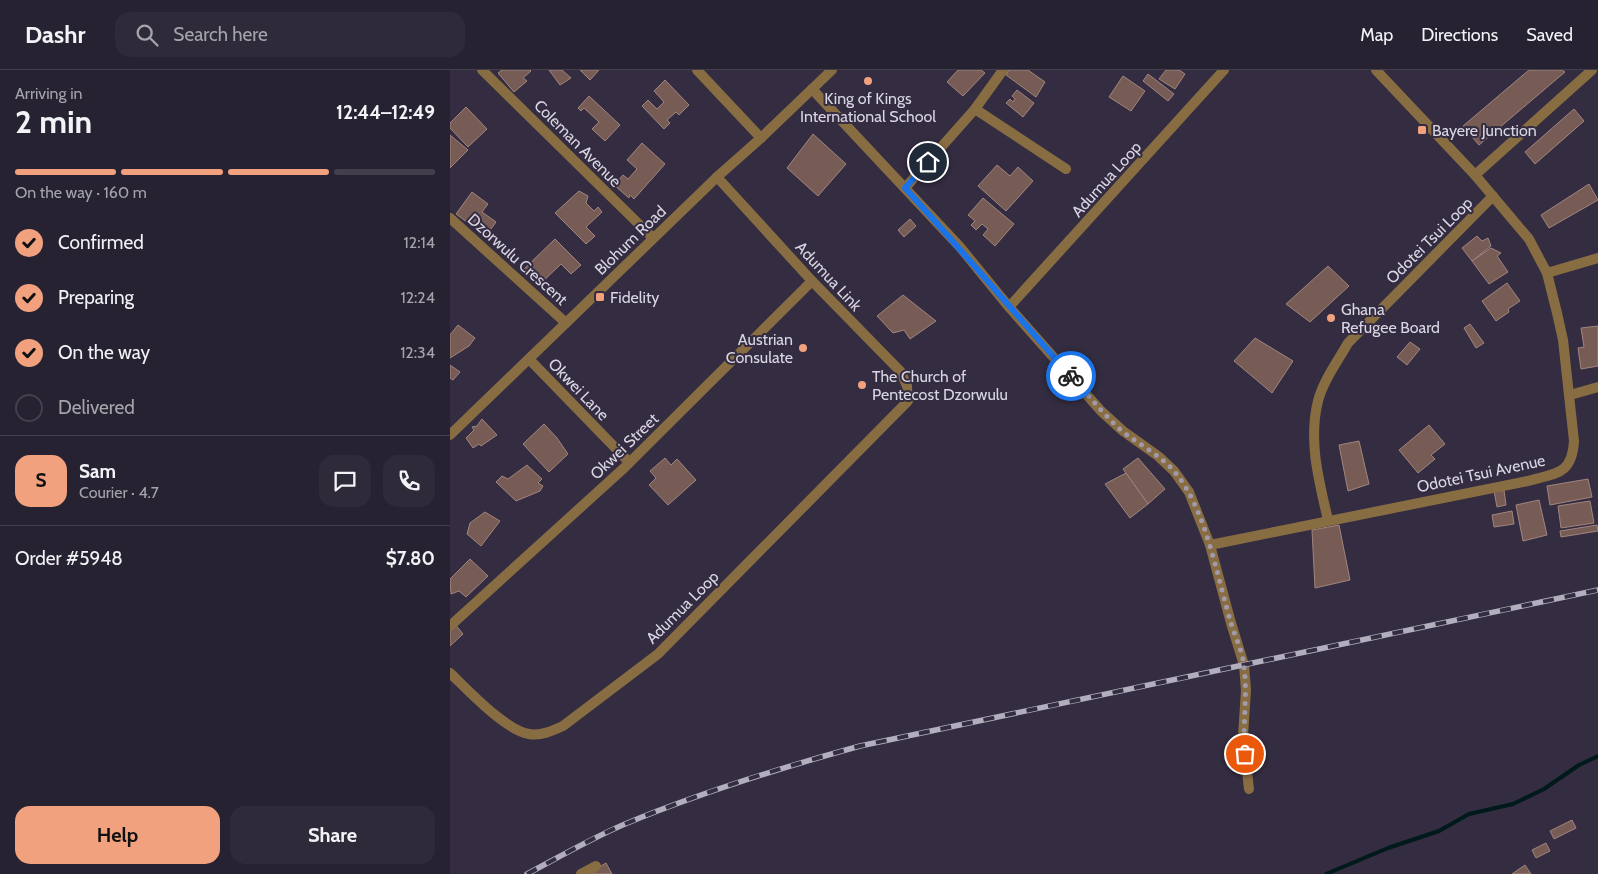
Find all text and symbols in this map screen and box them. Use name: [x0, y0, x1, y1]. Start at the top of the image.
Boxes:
search box: [115, 12, 465, 57]
text: Dashr: [25, 20, 85, 49]
icon: search: [133, 21, 161, 49]
text: Search here: [173, 23, 268, 46]
text: Map: [1360, 24, 1393, 46]
text: Directions: [1421, 24, 1498, 46]
text: Saved: [1526, 24, 1573, 46]
marker: King of Kings International School: [862, 75, 874, 87]
text: Arriving in: [15, 84, 82, 103]
place label: King of Kings International School: [800, 89, 936, 126]
street label: Coleman Avenue: [530, 96, 625, 191]
text: 12:44–12:49: [336, 101, 435, 124]
text: 2 min: [15, 102, 92, 141]
place label: Bayere Junction: [1432, 121, 1537, 140]
marker: Bayere Junction: [1416, 124, 1428, 136]
street label: Adumua Loop: [1068, 138, 1145, 221]
pin: [907, 141, 949, 183]
icon: home: [914, 148, 942, 176]
text: On the way · 160 m: [15, 183, 147, 202]
street label: Odotei Tsui Loop: [1382, 193, 1477, 287]
street label: Blohum Road: [591, 202, 670, 279]
street label: Dzorwulu Crescent: [464, 210, 572, 309]
icon: check: [15, 229, 43, 257]
text: Confirmed: [58, 231, 144, 254]
text: 12:14: [404, 233, 435, 252]
street label: Adumua Link: [792, 238, 866, 316]
icon: check: [15, 284, 43, 312]
text: Preparing: [58, 286, 134, 309]
text: 12:24: [400, 288, 435, 307]
place label: Fidelity: [610, 288, 659, 307]
marker: Fidelity: [594, 291, 606, 303]
place label: Ghana Refugee Board: [1341, 300, 1440, 337]
marker: Ghana Refugee Board: [1325, 312, 1337, 324]
place label: Austrian Consulate: [726, 330, 793, 367]
icon: check: [15, 339, 43, 367]
text: On the way: [58, 341, 150, 364]
marker: Austrian Consulate: [797, 342, 809, 354]
text: 12:34: [400, 343, 435, 362]
courier: [1046, 351, 1096, 401]
street label: Okwei Lane: [544, 354, 613, 424]
icon: bike: [1057, 362, 1085, 390]
place label: The Church of Pentecost Dzorwulu: [872, 367, 1008, 404]
marker: The Church of Pentecost Dzorwulu: [856, 379, 868, 391]
text: Delivered: [58, 396, 135, 419]
street label: Okwei Street: [586, 409, 663, 483]
street label: Odotei Tsui Avenue: [1415, 451, 1547, 496]
button: chat: [319, 455, 371, 507]
button: phone: [383, 455, 435, 507]
text: Sam: [79, 460, 116, 483]
text: S: [35, 469, 47, 492]
text: Courier · 4.7: [79, 483, 159, 502]
text: Order #5948: [15, 547, 123, 570]
text: $7.80: [386, 547, 435, 570]
street label: Adumua Loop: [642, 567, 723, 648]
pin: [1224, 733, 1266, 775]
icon: bag: [1231, 740, 1259, 768]
button: Help: [15, 806, 220, 864]
button: Share: [230, 806, 435, 864]

